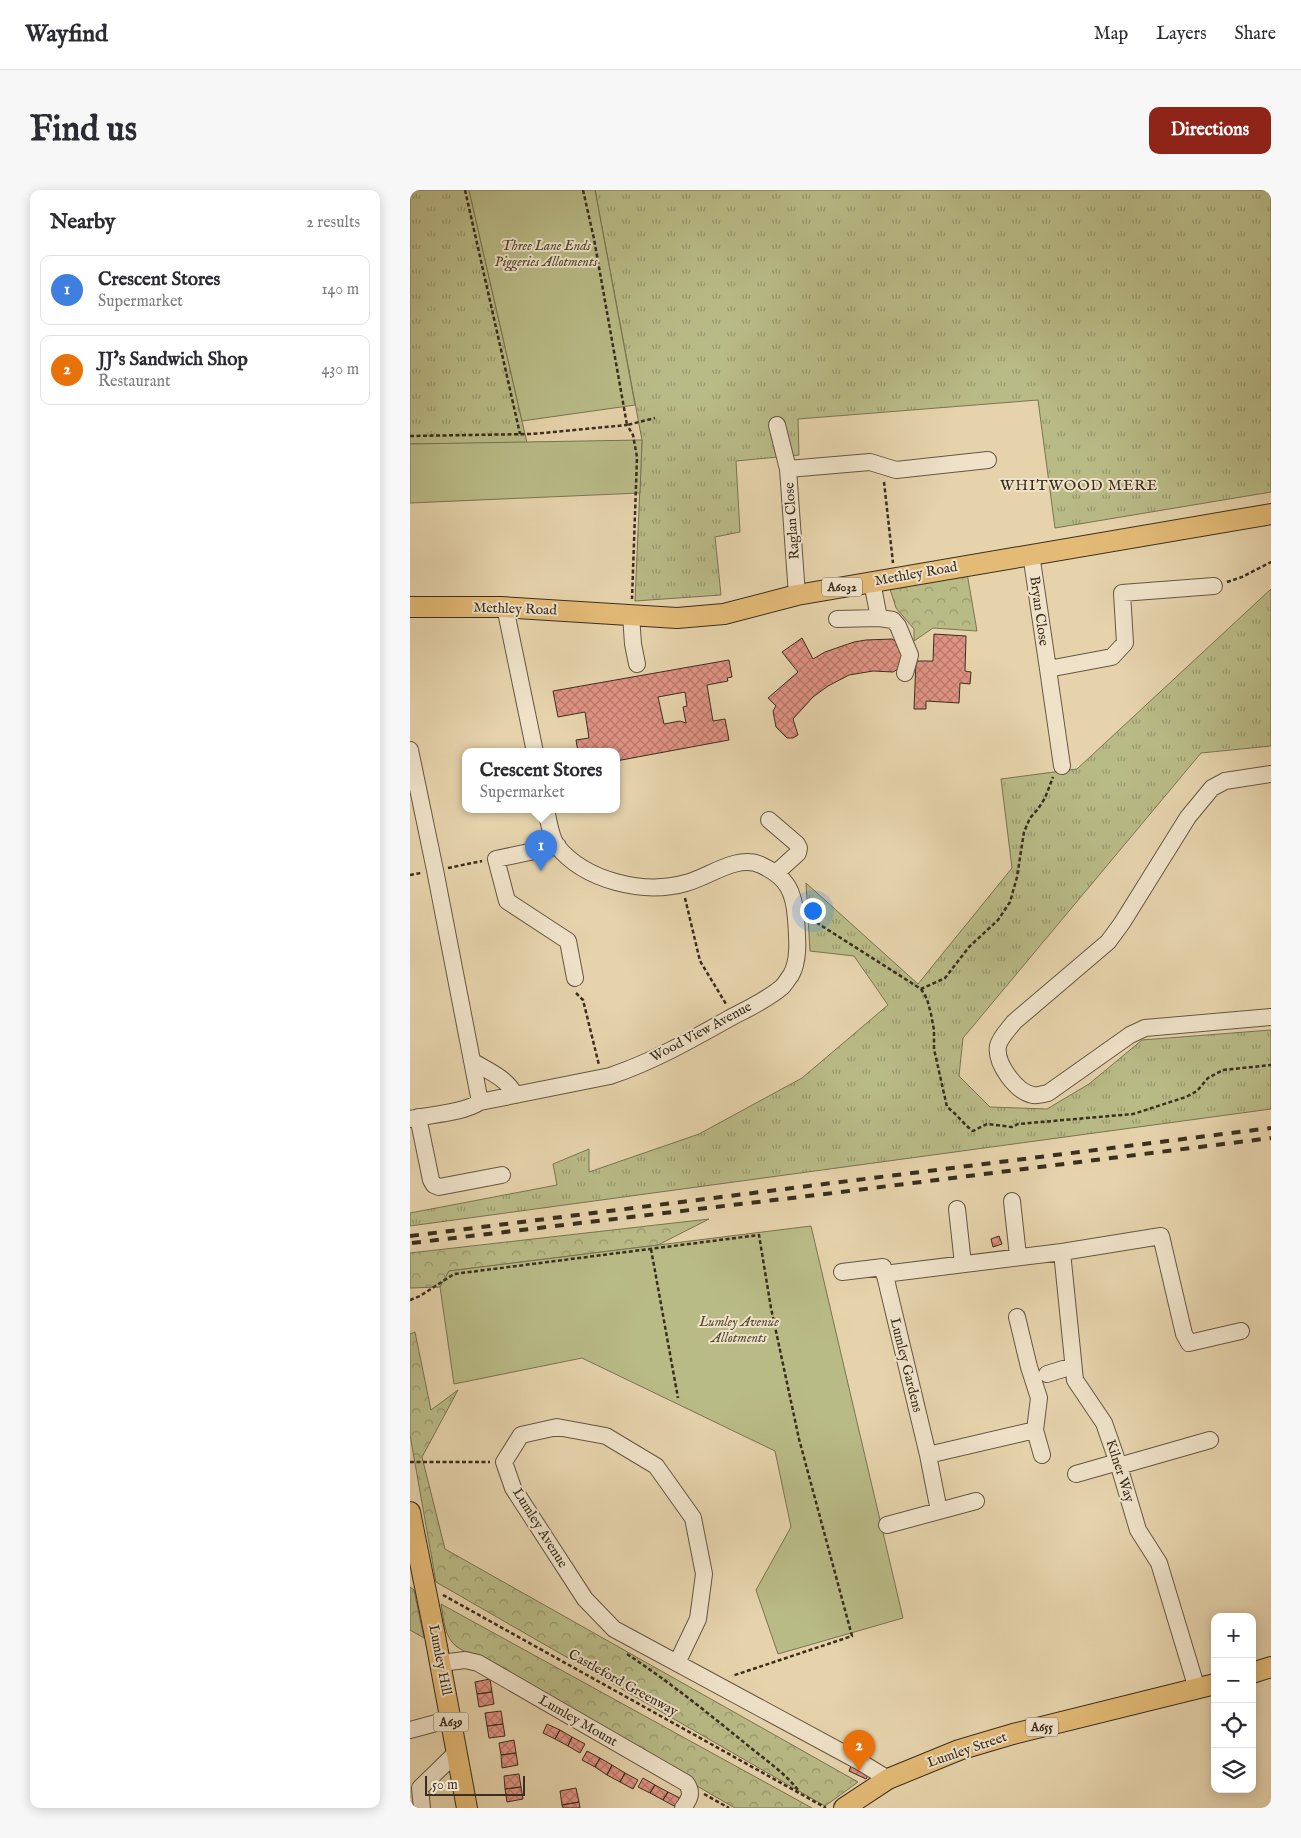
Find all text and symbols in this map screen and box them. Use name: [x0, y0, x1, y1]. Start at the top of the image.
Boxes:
text: Wayfind: [25, 19, 108, 50]
text: Map: [1094, 23, 1128, 46]
text: Layers: [1156, 23, 1207, 46]
text: Share: [1235, 23, 1276, 46]
button: Directions: [1149, 107, 1271, 154]
text: Find us: [30, 108, 137, 153]
text: Nearby: [50, 209, 115, 236]
text: 2 results: [306, 213, 360, 233]
park label: Three Lane Ends Piggeries Allotments: [495, 237, 598, 272]
text: Crescent Stores: [98, 268, 220, 292]
text: 1: [64, 280, 70, 300]
text: 140 m: [321, 280, 359, 300]
text: Supermarket: [98, 292, 183, 312]
text: JJ's Sandwich Shop: [98, 348, 248, 372]
text: 2: [63, 360, 71, 380]
text: 430 m: [321, 360, 359, 380]
text: Restaurant: [98, 372, 171, 392]
district label: WHITWOOD MERE: [1000, 476, 1158, 495]
street label: Raglan Close: [780, 481, 804, 560]
street label: Methley Road: [873, 558, 959, 590]
street label: Bryan Close: [1025, 575, 1053, 648]
road number: A6032: [822, 578, 862, 597]
street label: Methley Road: [473, 599, 558, 619]
popup: [462, 748, 620, 813]
text: Crescent Stores: [480, 759, 602, 783]
text: Supermarket: [480, 783, 565, 803]
pin: 1: [525, 830, 557, 871]
your location: [800, 898, 826, 924]
street label: Wood View Avenue: [647, 997, 755, 1066]
park label: Lumley Avenue Allotments: [698, 1313, 779, 1347]
street label: Lumley Gardens: [886, 1316, 926, 1414]
street label: Kilner Way: [1101, 1437, 1139, 1505]
street label: Lumley Avenue: [508, 1485, 572, 1572]
map controls: [1211, 1613, 1256, 1793]
button: +: [1211, 1613, 1256, 1658]
street label: Lumley Hill: [424, 1623, 456, 1697]
street label: Castleford Greenway: [565, 1645, 681, 1721]
button: −: [1211, 1658, 1256, 1703]
street label: Lumley Mount: [535, 1691, 621, 1751]
button: locate: [1211, 1703, 1256, 1748]
road number: A639: [433, 1712, 468, 1731]
road number: A655: [1026, 1718, 1058, 1736]
street label: Lumley Street: [925, 1728, 1009, 1772]
pin: 2: [843, 1730, 875, 1771]
button: layers: [1211, 1748, 1256, 1793]
scale bar: [425, 1773, 525, 1796]
text: 50 m: [432, 1776, 458, 1794]

